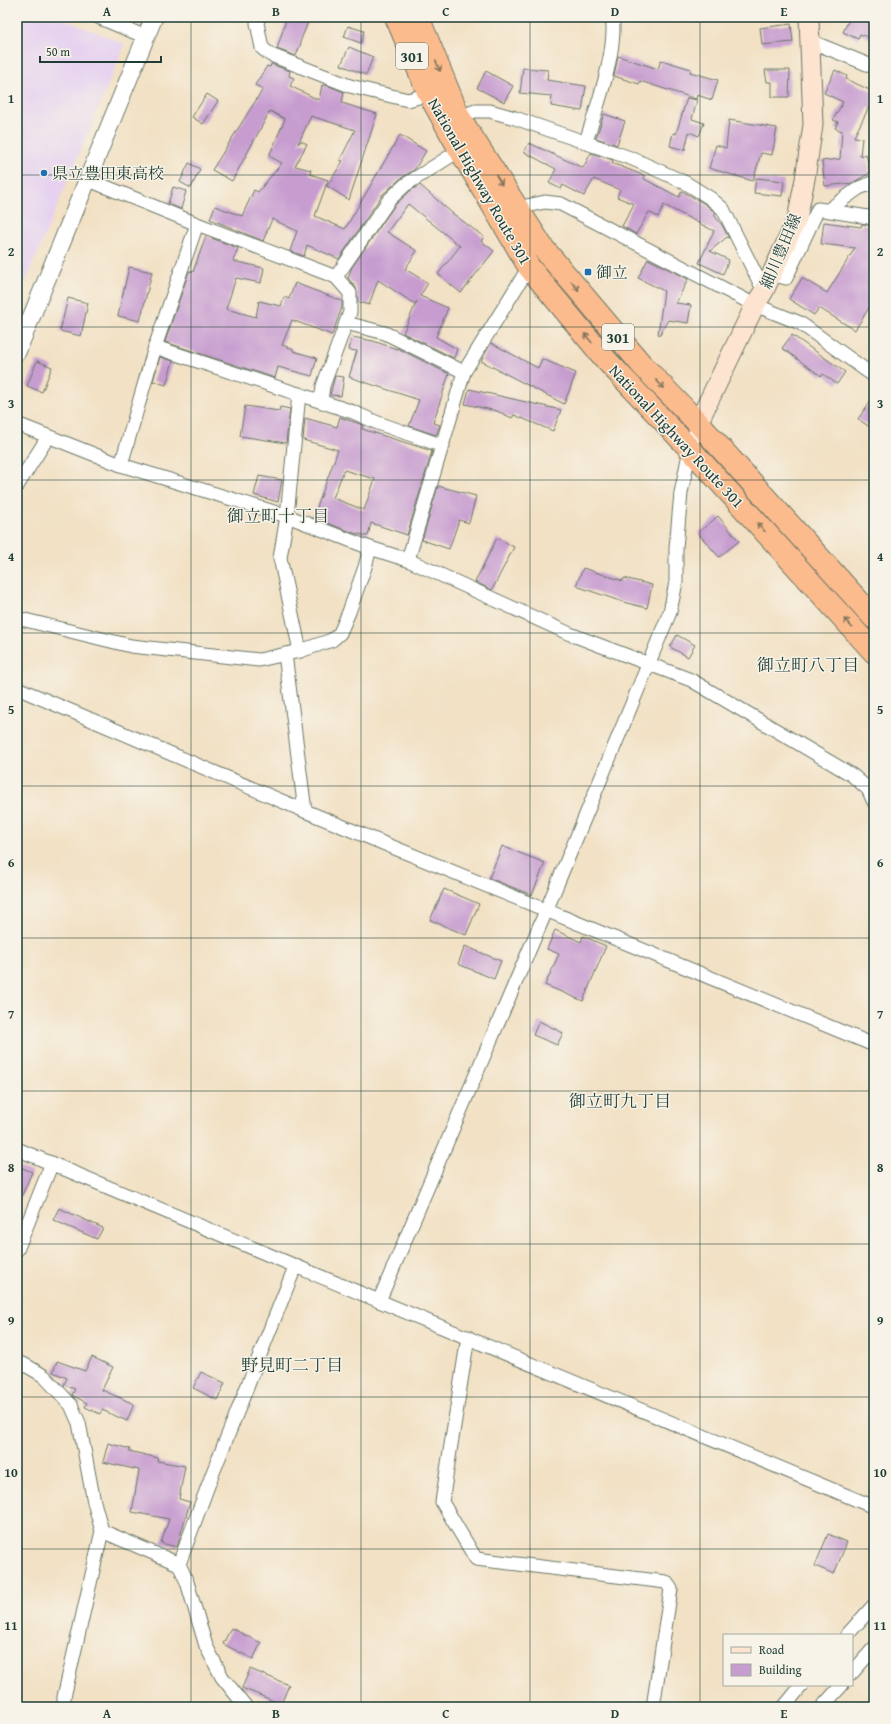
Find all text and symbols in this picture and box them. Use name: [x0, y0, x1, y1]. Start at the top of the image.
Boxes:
text: A: [103, 2, 112, 21]
text: B: [272, 2, 280, 21]
text: C: [442, 2, 450, 21]
text: D: [611, 2, 619, 21]
text: E: [781, 2, 788, 21]
scale bar: [40, 38, 161, 64]
text: 50 m: [46, 43, 70, 60]
road number: 301: [396, 43, 428, 69]
one-way arrow: [435, 59, 442, 71]
text: 1: [8, 89, 14, 108]
text: 1: [877, 89, 883, 108]
street label: National Highway Route 301: [422, 93, 538, 269]
place label: 県立豊田東高校: [52, 161, 164, 185]
marker: 県立豊田東高校: [39, 168, 49, 178]
one-way arrow: [496, 174, 504, 186]
street label: 細川豊田線: [753, 209, 807, 293]
text: 2: [8, 242, 15, 261]
text: 2: [877, 242, 884, 261]
place label: 御立: [596, 260, 628, 284]
marker: 御立: [583, 267, 593, 277]
one-way arrow: [570, 280, 579, 291]
road number: 301: [602, 324, 634, 350]
one-way arrow: [584, 333, 593, 343]
street label: National Highway Route 301: [604, 359, 750, 513]
one-way arrow: [655, 379, 665, 389]
text: 3: [8, 394, 14, 413]
text: 3: [877, 394, 883, 413]
district label: 御立町十丁目: [227, 503, 329, 528]
one-way arrow: [756, 522, 765, 532]
text: 4: [8, 547, 15, 566]
text: 4: [877, 547, 884, 566]
one-way arrow: [843, 618, 853, 628]
district label: 御立町八丁目: [757, 652, 859, 677]
text: 5: [8, 700, 15, 719]
text: 5: [877, 700, 884, 719]
text: 6: [8, 853, 15, 872]
text: 6: [877, 853, 884, 872]
text: 7: [8, 1005, 15, 1024]
text: 7: [877, 1005, 884, 1024]
district label: 御立町九丁目: [569, 1088, 671, 1113]
text: 8: [8, 1158, 15, 1177]
text: 8: [877, 1158, 884, 1177]
text: 9: [8, 1311, 15, 1330]
text: 9: [877, 1311, 884, 1330]
district label: 野見町二丁目: [241, 1352, 343, 1377]
text: 10: [4, 1463, 18, 1482]
text: 10: [873, 1463, 887, 1482]
text: 11: [4, 1616, 18, 1635]
text: 11: [873, 1616, 887, 1635]
legend: [723, 1634, 853, 1686]
text: Road: [759, 1641, 785, 1658]
text: Building: [759, 1661, 802, 1678]
text: A: [103, 1704, 112, 1723]
text: B: [272, 1704, 280, 1723]
text: C: [442, 1704, 450, 1723]
text: D: [611, 1704, 619, 1723]
text: E: [781, 1704, 788, 1723]

